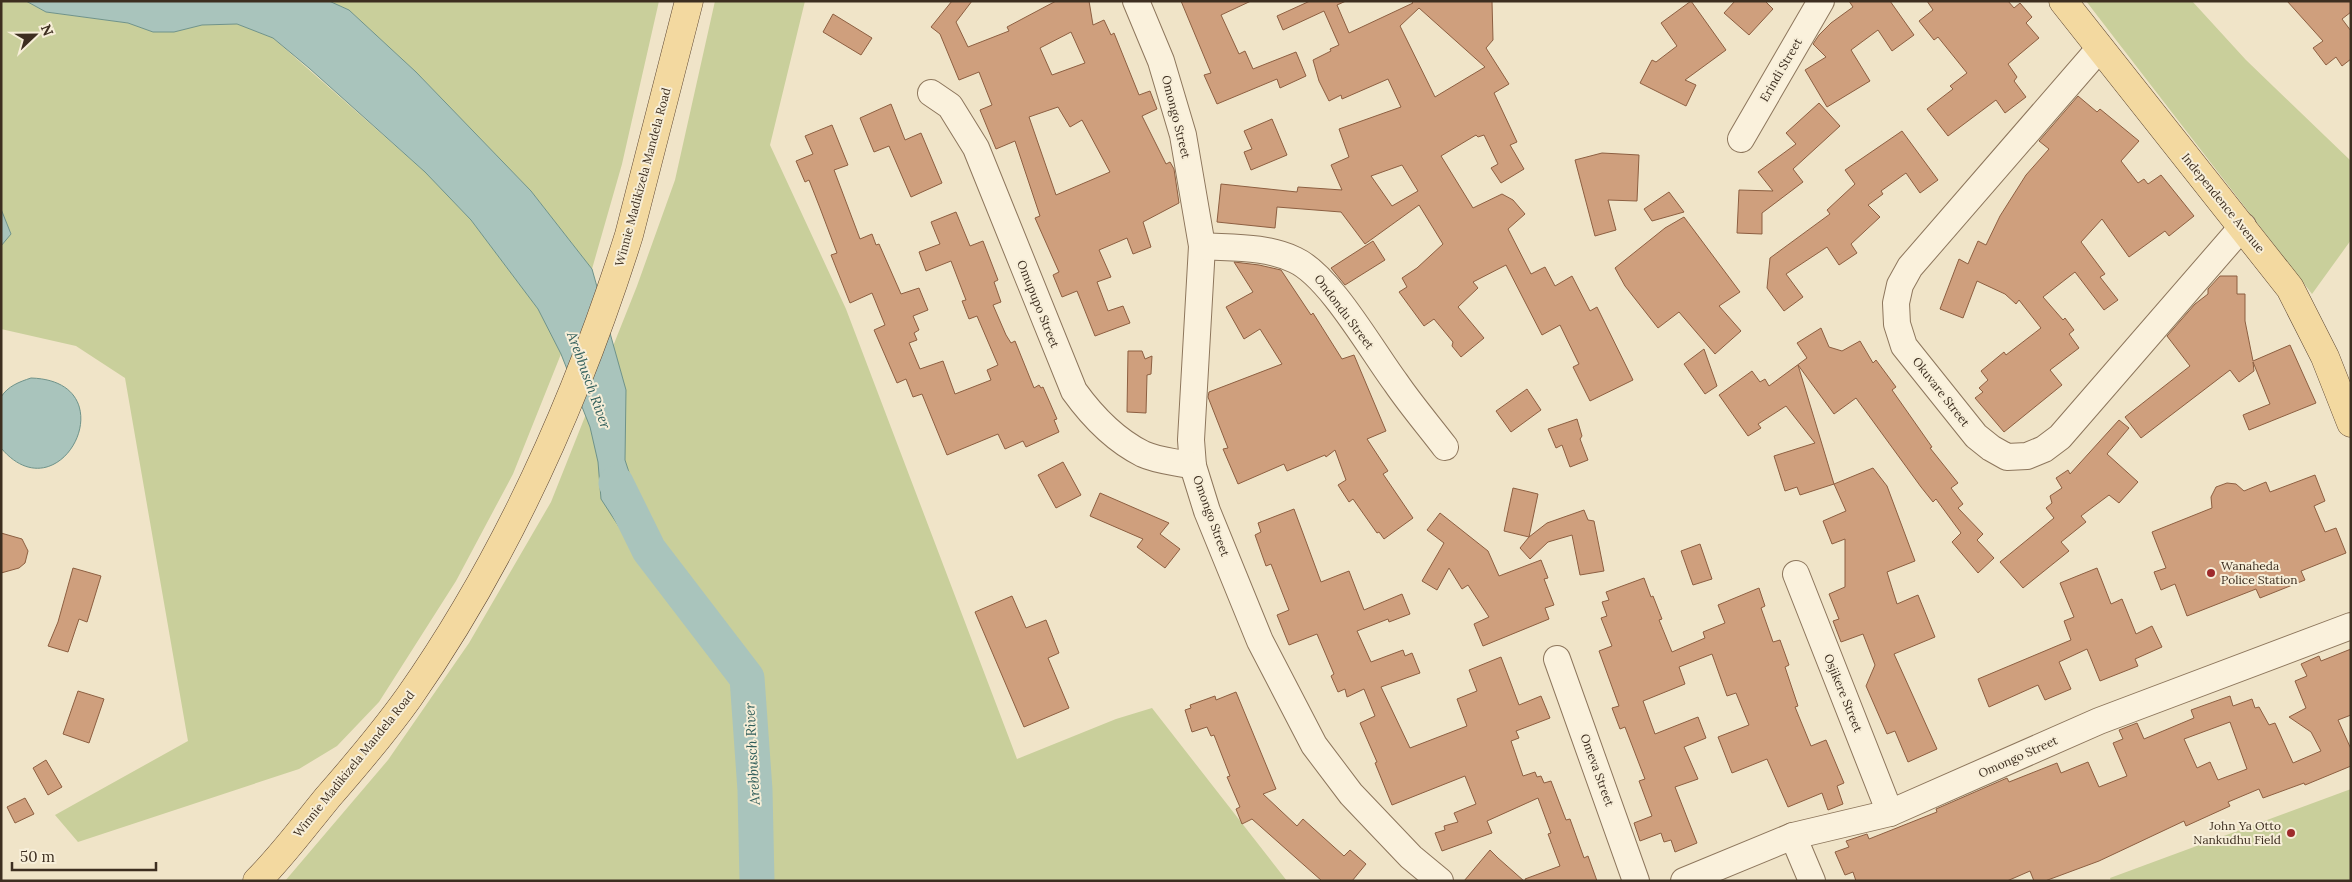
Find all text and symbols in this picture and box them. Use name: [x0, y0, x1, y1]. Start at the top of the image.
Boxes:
north arrow: [10, 10, 60, 60]
text: N: [37, 22, 57, 39]
street label: Erindi Street: [1756, 35, 1805, 104]
street label: Omongo Street: [1159, 74, 1194, 160]
street label: Winnie Madikizela Mandela Road: [611, 86, 674, 268]
street label: Independence Avenue: [2179, 150, 2268, 256]
street label: Omupupo Street: [1014, 258, 1063, 350]
street label: Ondondu Street: [1311, 271, 1378, 352]
water label: Arebbusch River: [563, 328, 615, 432]
street label: Okuvare Street: [1910, 354, 1973, 430]
street label: Omongo Street: [1190, 473, 1233, 559]
place label: Wanaheda Police Station: [2221, 558, 2298, 587]
marker: Wanaheda Police Station: [2205, 567, 2217, 579]
street label: Osjikere Street: [1821, 651, 1866, 735]
street label: Winnie Madikizela Mandela Road: [290, 687, 417, 840]
water label: Arebbusch River: [740, 702, 764, 807]
street label: Omeva Street: [1577, 732, 1618, 808]
street label: Omongo Street: [1976, 732, 2060, 781]
place label: John Ya Otto Nankudhu Field: [2193, 818, 2281, 847]
marker: John Ya Otto Nankudhu Field: [2285, 827, 2297, 839]
scale bar: [12, 840, 156, 872]
text: 50 m: [20, 847, 55, 866]

